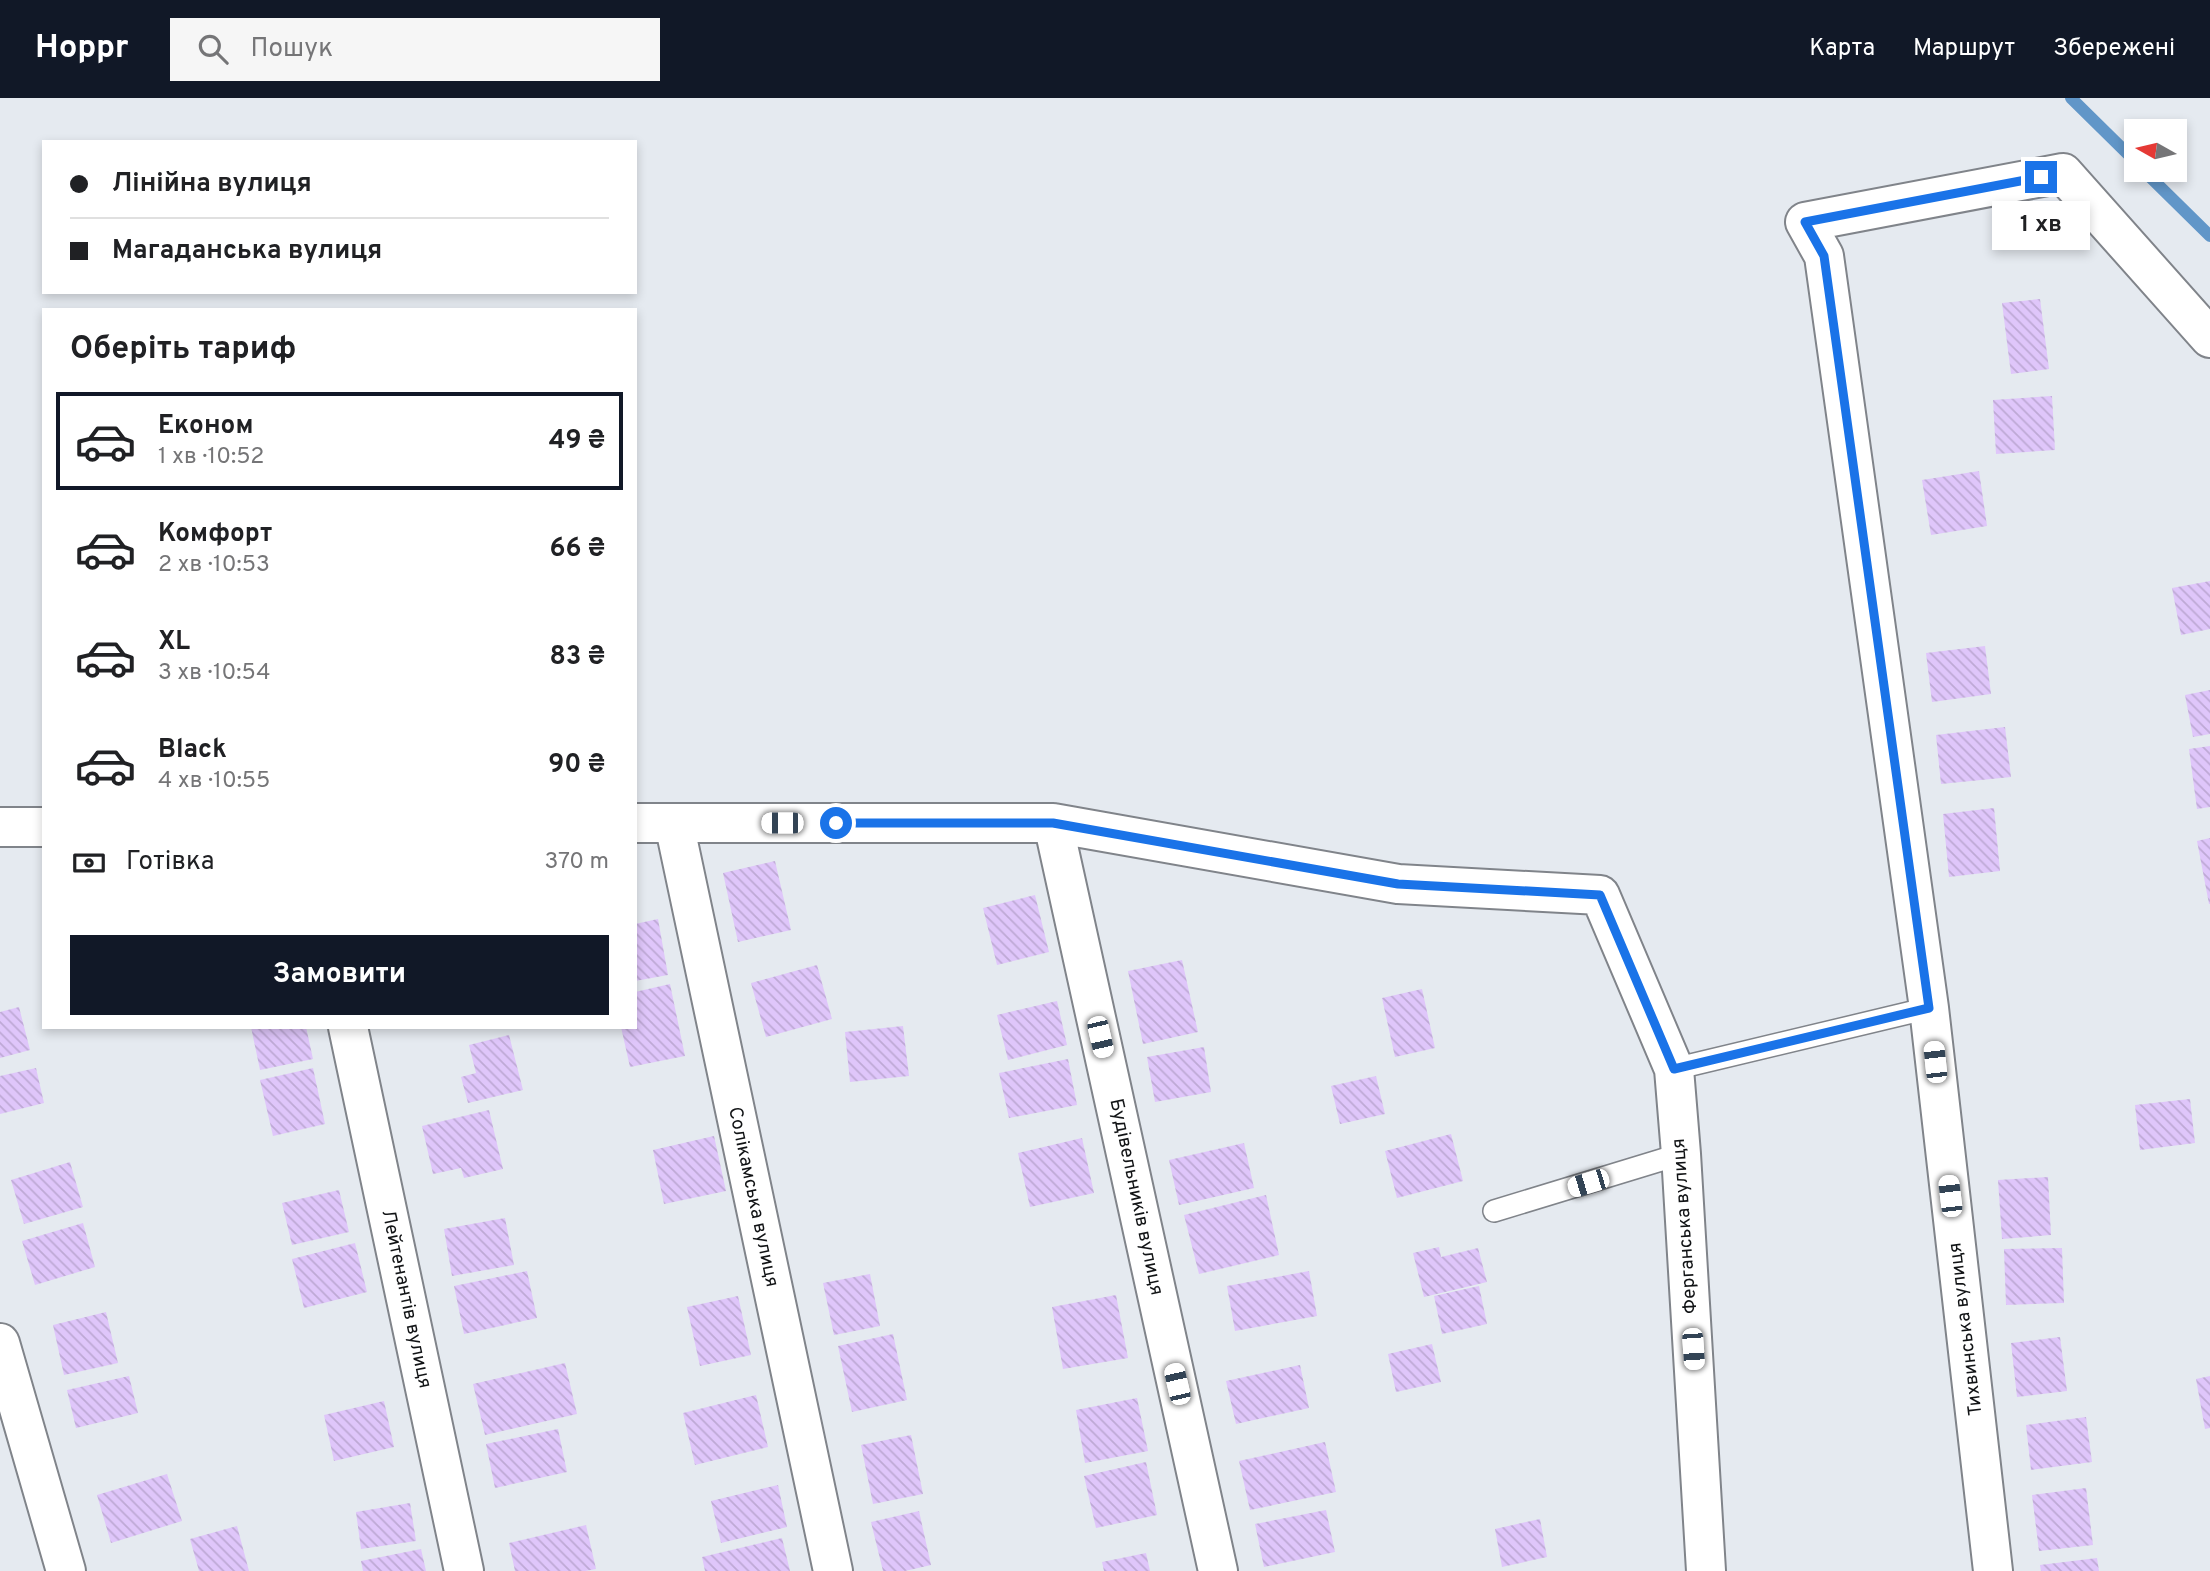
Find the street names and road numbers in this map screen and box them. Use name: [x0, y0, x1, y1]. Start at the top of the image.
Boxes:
street label: Будівельників вулиця: [1103, 1096, 1169, 1298]
street label: Солікамська вулиця: [722, 1105, 784, 1289]
street label: Ферганська вулиця: [1667, 1137, 1703, 1315]
street label: Лейтенантів вулиця: [375, 1207, 437, 1391]
street label: Тихвинська вулиця: [1943, 1241, 1989, 1417]

